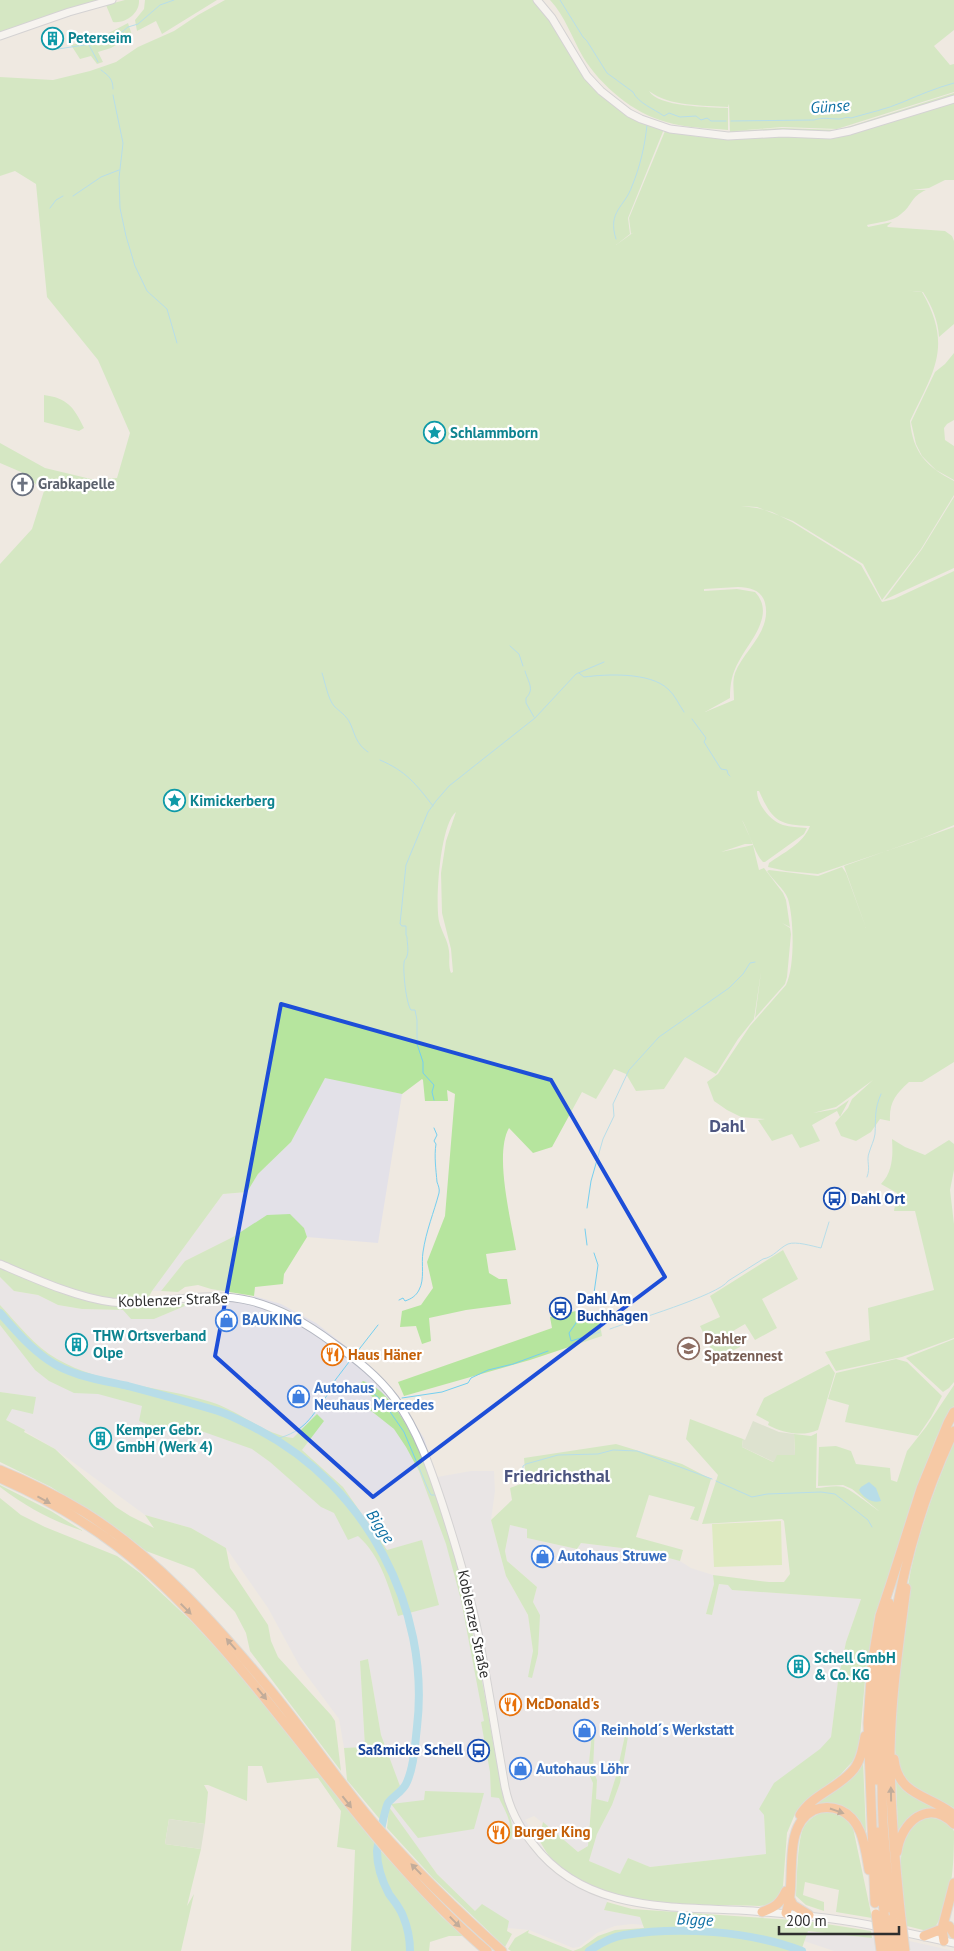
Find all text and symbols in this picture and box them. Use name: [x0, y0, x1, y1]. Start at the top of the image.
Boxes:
building icon: Peterseim: [40, 26, 64, 50]
place label: Peterseim: [68, 28, 132, 47]
water label: Günse: [810, 95, 851, 117]
place icon: Schlammborn: [422, 421, 446, 445]
place label: Schlammborn: [450, 423, 538, 442]
church icon: Grabkapelle: [10, 472, 34, 496]
place label: Grabkapelle: [38, 474, 115, 493]
place icon: Kimickerberg: [162, 789, 186, 813]
place label: Kimickerberg: [190, 791, 275, 810]
district label: Dahl: [709, 1114, 746, 1137]
bus stop icon: Dahl Ort: [823, 1187, 847, 1211]
place label: Dahl Ort: [851, 1189, 906, 1208]
street label: Koblenzer Straße: [118, 1288, 228, 1311]
place label: Dahl Am Buchhagen: [577, 1289, 648, 1325]
bus stop icon: Dahl Am Buchhagen: [549, 1296, 573, 1320]
shop icon: BAUKING: [214, 1308, 238, 1332]
place label: BAUKING: [242, 1310, 302, 1329]
place label: THW Ortsverband Olpe: [93, 1326, 206, 1362]
place label: Dahler Spatzennest: [704, 1329, 783, 1365]
building icon: THW Ortsverband Olpe: [65, 1333, 89, 1357]
school or university icon: Dahler Spatzennest: [676, 1336, 700, 1360]
restaurant icon: Haus Häner: [320, 1343, 344, 1367]
place label: Haus Häner: [348, 1345, 422, 1364]
place label: Autohaus Neuhaus Mercedes: [314, 1378, 434, 1414]
shop icon: Autohaus Neuhaus Mercedes: [286, 1385, 310, 1409]
place label: Kemper Gebr. GmbH (Werk 4): [116, 1420, 213, 1456]
building icon: Kemper Gebr. GmbH (Werk 4): [88, 1427, 112, 1451]
district label: Friedrichsthal: [504, 1464, 611, 1487]
one-way arrow: [36, 1496, 51, 1504]
water label: Bigge: [362, 1505, 400, 1547]
shop icon: Autohaus Struwe: [530, 1544, 554, 1568]
place label: Autohaus Struwe: [558, 1546, 667, 1565]
street label: Koblenzer Straße: [454, 1568, 495, 1680]
one-way arrow: [180, 1602, 192, 1614]
one-way arrow: [225, 1638, 237, 1650]
place label: Schell GmbH & Co. KG: [814, 1648, 896, 1684]
building icon: Schell GmbH & Co. KG: [786, 1655, 810, 1679]
one-way arrow: [257, 1687, 268, 1700]
restaurant icon: McDonald's: [498, 1692, 522, 1716]
place label: McDonald's: [526, 1694, 599, 1713]
shop icon: Reinhold´s Werkstatt: [573, 1718, 597, 1742]
place label: Reinhold´s Werkstatt: [601, 1720, 735, 1739]
bus stop icon: Saßmicke Schell: [467, 1738, 491, 1762]
place label: Saßmicke Schell: [358, 1740, 464, 1759]
shop icon: Autohaus Löhr: [508, 1757, 532, 1781]
place label: Autohaus Löhr: [536, 1759, 630, 1778]
one-way arrow: [887, 1785, 895, 1801]
one-way arrow: [341, 1795, 352, 1808]
one-way arrow: [830, 1807, 845, 1815]
restaurant icon: Burger King: [486, 1820, 510, 1844]
place label: Burger King: [514, 1822, 590, 1841]
one-way arrow: [410, 1863, 422, 1875]
scale bar: [779, 1904, 899, 1936]
water label: Bigge: [676, 1908, 714, 1930]
text: 200 m: [786, 1911, 827, 1930]
one-way arrow: [449, 1916, 461, 1928]

